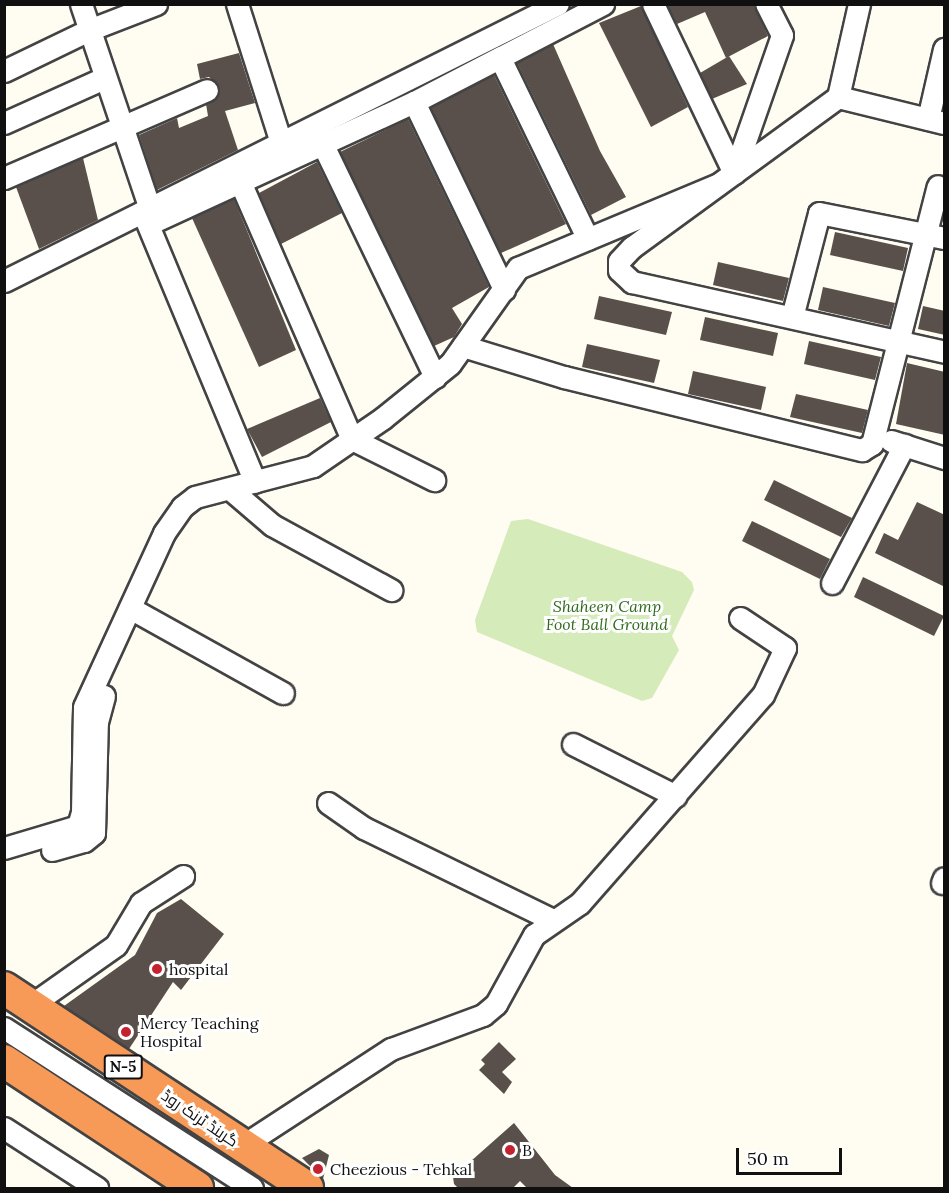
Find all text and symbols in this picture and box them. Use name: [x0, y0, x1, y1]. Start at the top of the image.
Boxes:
park label: Shaheen Camp Foot Ball Ground: [546, 596, 668, 634]
place label: hospital: [169, 959, 228, 979]
marker: hospital: [150, 962, 164, 976]
place label: Mercy Teaching Hospital: [140, 1013, 259, 1051]
marker: Mercy Teaching Hospital: [117, 1023, 135, 1041]
road number: N-5: [104, 1055, 142, 1079]
street label: گرینڈ ٹرنک روڈ: [158, 1085, 242, 1151]
scale bar: [739, 1136, 846, 1174]
place label: B: [522, 1140, 532, 1160]
marker: B: [503, 1143, 517, 1157]
text: 50 m: [747, 1147, 789, 1170]
place label: Cheezious - Tehkal: [330, 1159, 472, 1179]
marker: Cheezious - Tehkal: [311, 1162, 325, 1176]

